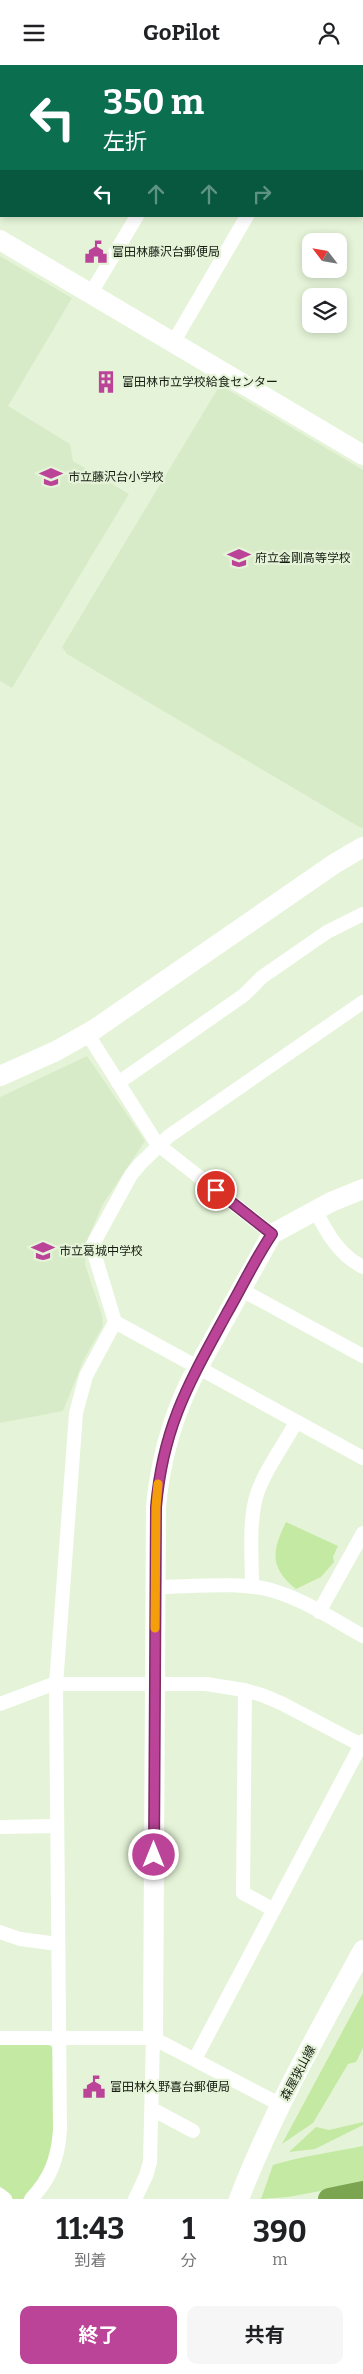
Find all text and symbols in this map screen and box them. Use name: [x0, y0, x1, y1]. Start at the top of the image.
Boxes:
icon: menu: [20, 19, 48, 47]
text: GoPilot: [143, 19, 220, 46]
icon: person: [315, 19, 343, 47]
text: 350 m: [103, 81, 204, 123]
icon: left: [20, 85, 85, 150]
text: 左折: [103, 128, 147, 155]
icon: left: [89, 180, 117, 208]
icon: ahead: [142, 180, 170, 208]
icon: ahead: [195, 180, 223, 208]
icon: right: [248, 180, 276, 208]
north arrow: [302, 233, 348, 277]
map controls: [302, 233, 347, 333]
public building icon: 富田林藤沢台郵便局: [83, 239, 109, 265]
place label: 富田林藤沢台郵便局: [112, 245, 220, 259]
button: layers: [302, 288, 347, 333]
building icon: 富田林市立学校給食センター: [93, 369, 119, 395]
place label: 富田林市立学校給食センター: [122, 375, 278, 389]
school or university icon: 市立藤沢台小学校: [38, 464, 64, 490]
place label: 市立藤沢台小学校: [68, 470, 164, 484]
school or university icon: 府立金剛高等学校: [226, 545, 252, 571]
place label: 府立金剛高等学校: [255, 551, 351, 565]
pin: [195, 1169, 237, 1211]
icon: arrive: [202, 1176, 230, 1204]
school or university icon: 市立葛城中学校: [30, 1238, 56, 1264]
place label: 市立葛城中学校: [59, 1244, 143, 1258]
position arrow: [127, 1828, 179, 1880]
street label: 森屋狭山線: [278, 2043, 318, 2103]
public building icon: 富田林久野喜台郵便局: [81, 2074, 107, 2100]
place label: 富田林久野喜台郵便局: [110, 2080, 230, 2094]
text: 11:43: [56, 2211, 125, 2247]
text: 1: [182, 2211, 195, 2247]
text: 390: [253, 2214, 307, 2250]
text: m: [272, 2250, 287, 2269]
text: 到着: [74, 2251, 106, 2270]
text: 分: [181, 2251, 197, 2270]
button: 終了: [20, 2306, 177, 2364]
button: 共有: [187, 2306, 343, 2364]

